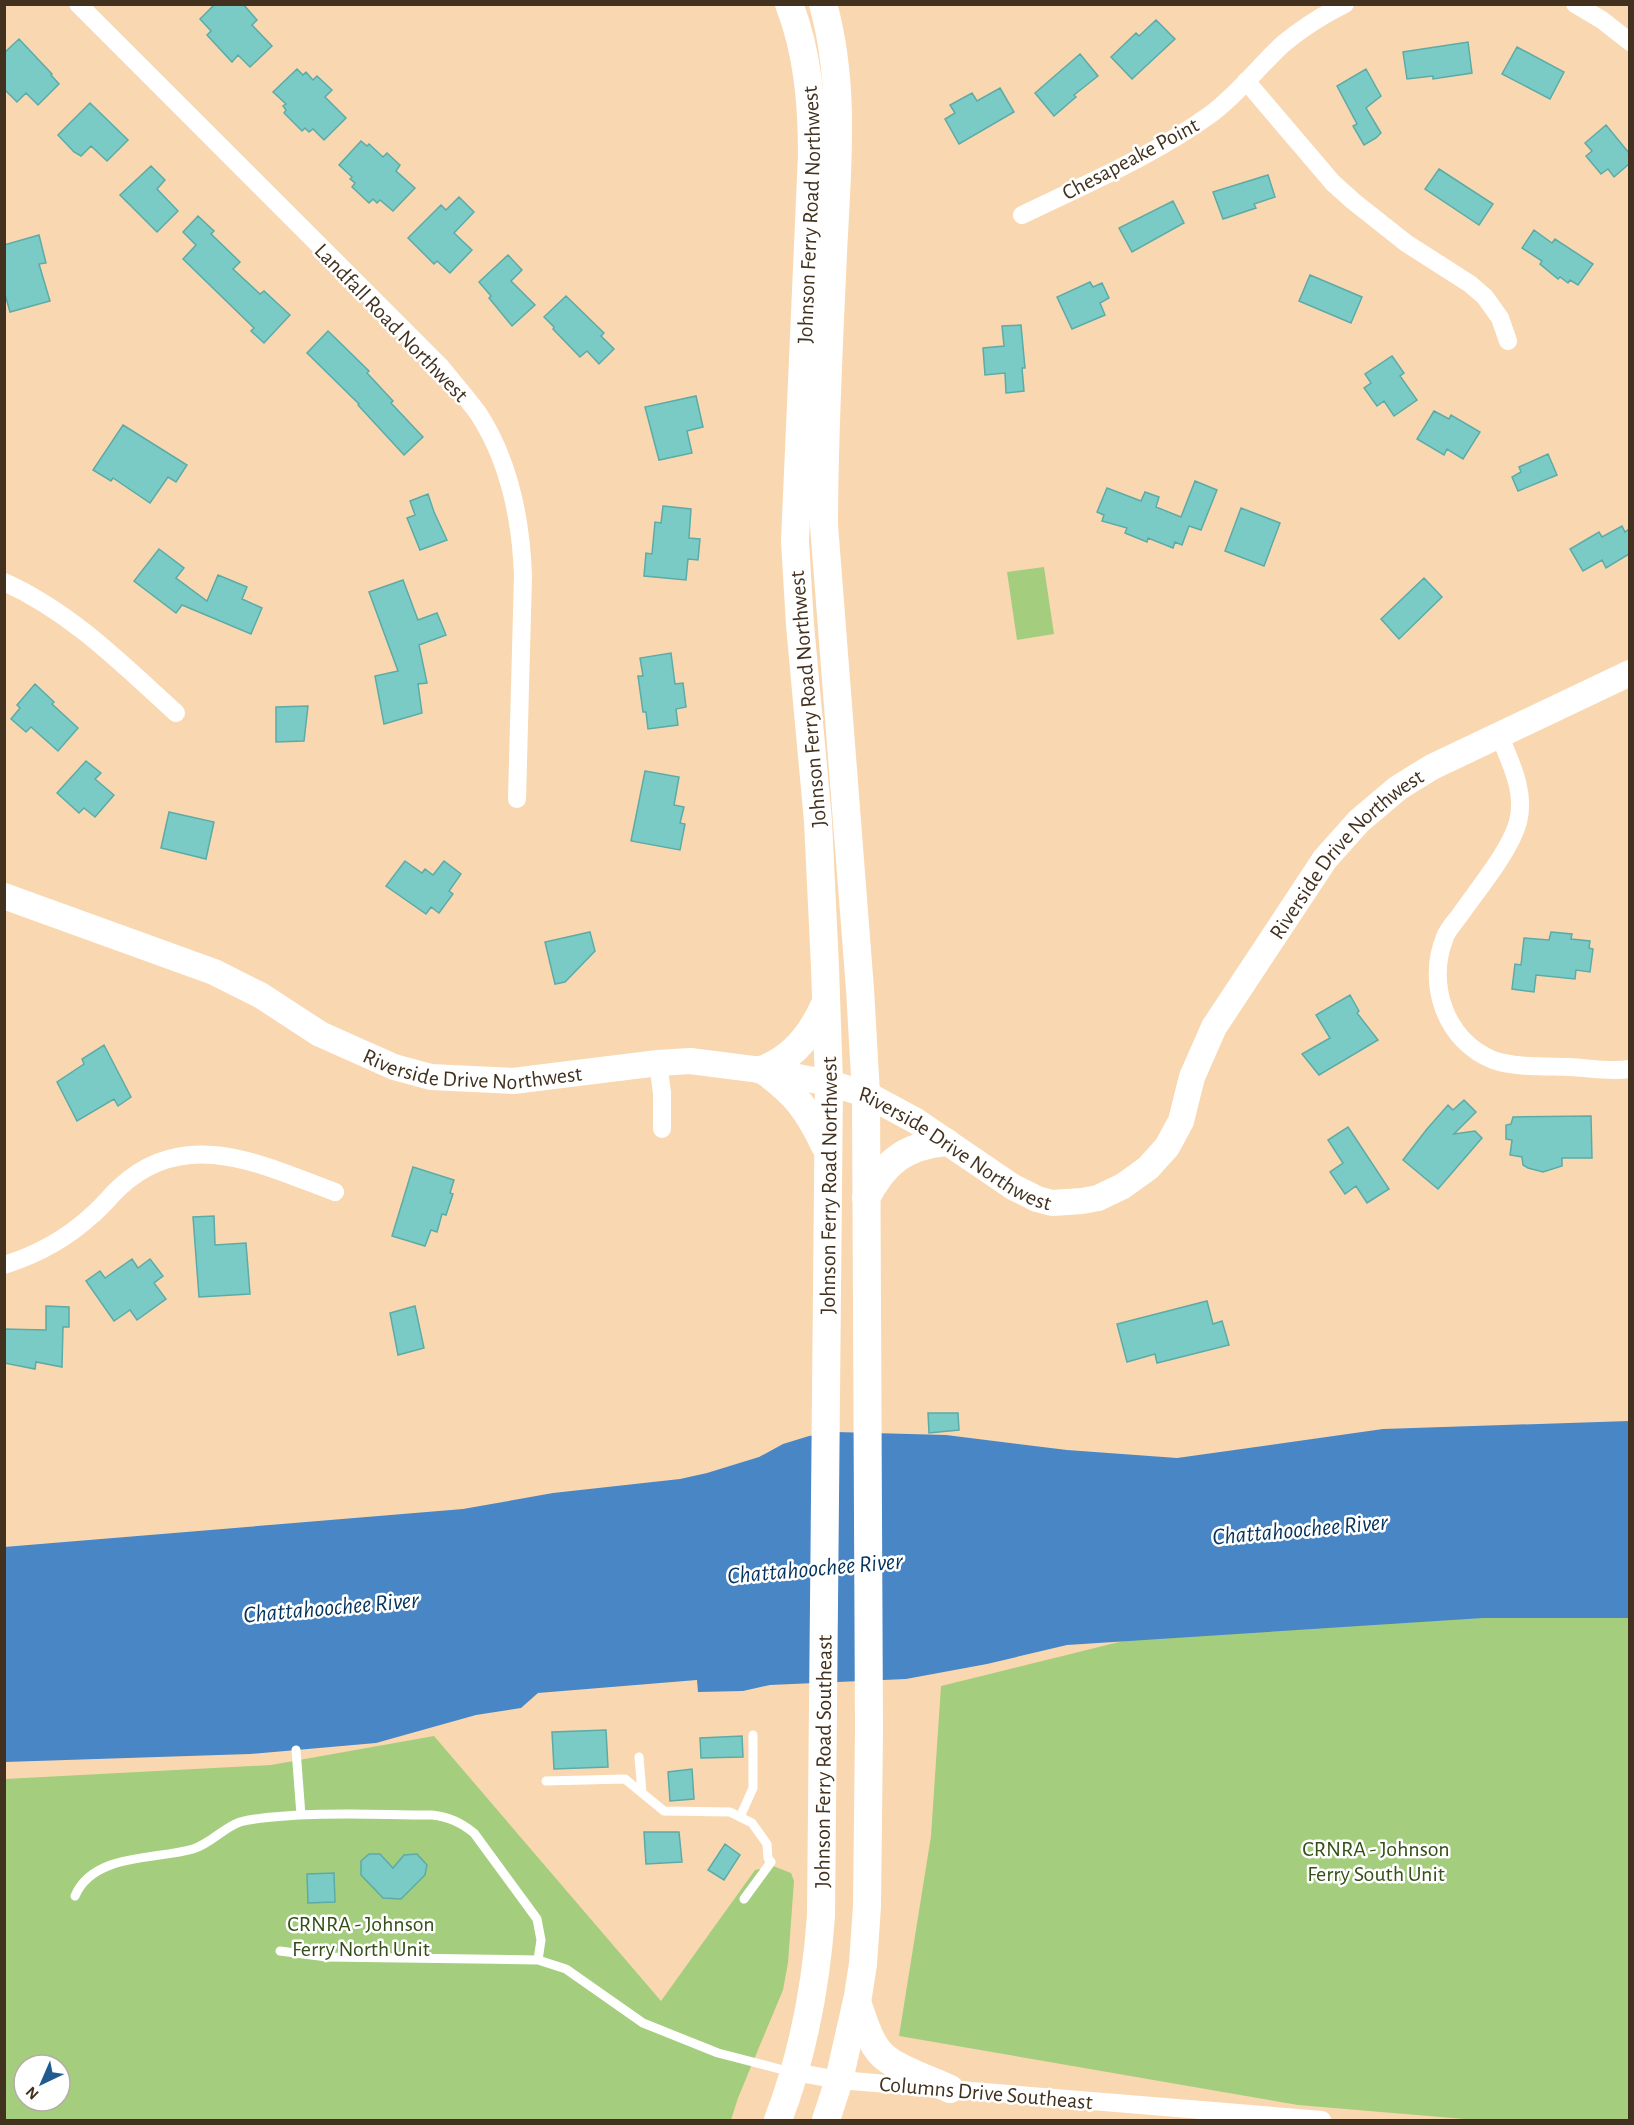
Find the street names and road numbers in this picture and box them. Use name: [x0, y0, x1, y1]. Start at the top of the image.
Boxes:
street label: Johnson Ferry Road Northwest: [794, 85, 824, 344]
street label: Chesapeake Point: [1059, 114, 1202, 204]
street label: Landfall Road Northwest: [310, 239, 472, 406]
street label: Johnson Ferry Road Northwest: [786, 570, 830, 828]
street label: Riverside Drive Northwest: [1265, 765, 1427, 943]
street label: Riverside Drive Northwest: [360, 1045, 583, 1093]
street label: Johnson Ferry Road Northwest: [817, 1056, 841, 1314]
street label: Riverside Drive Northwest: [856, 1083, 1054, 1214]
street label: Johnson Ferry Road Southeast: [811, 1634, 836, 1888]
street label: Columns Drive Southeast: [878, 2073, 1093, 2113]

